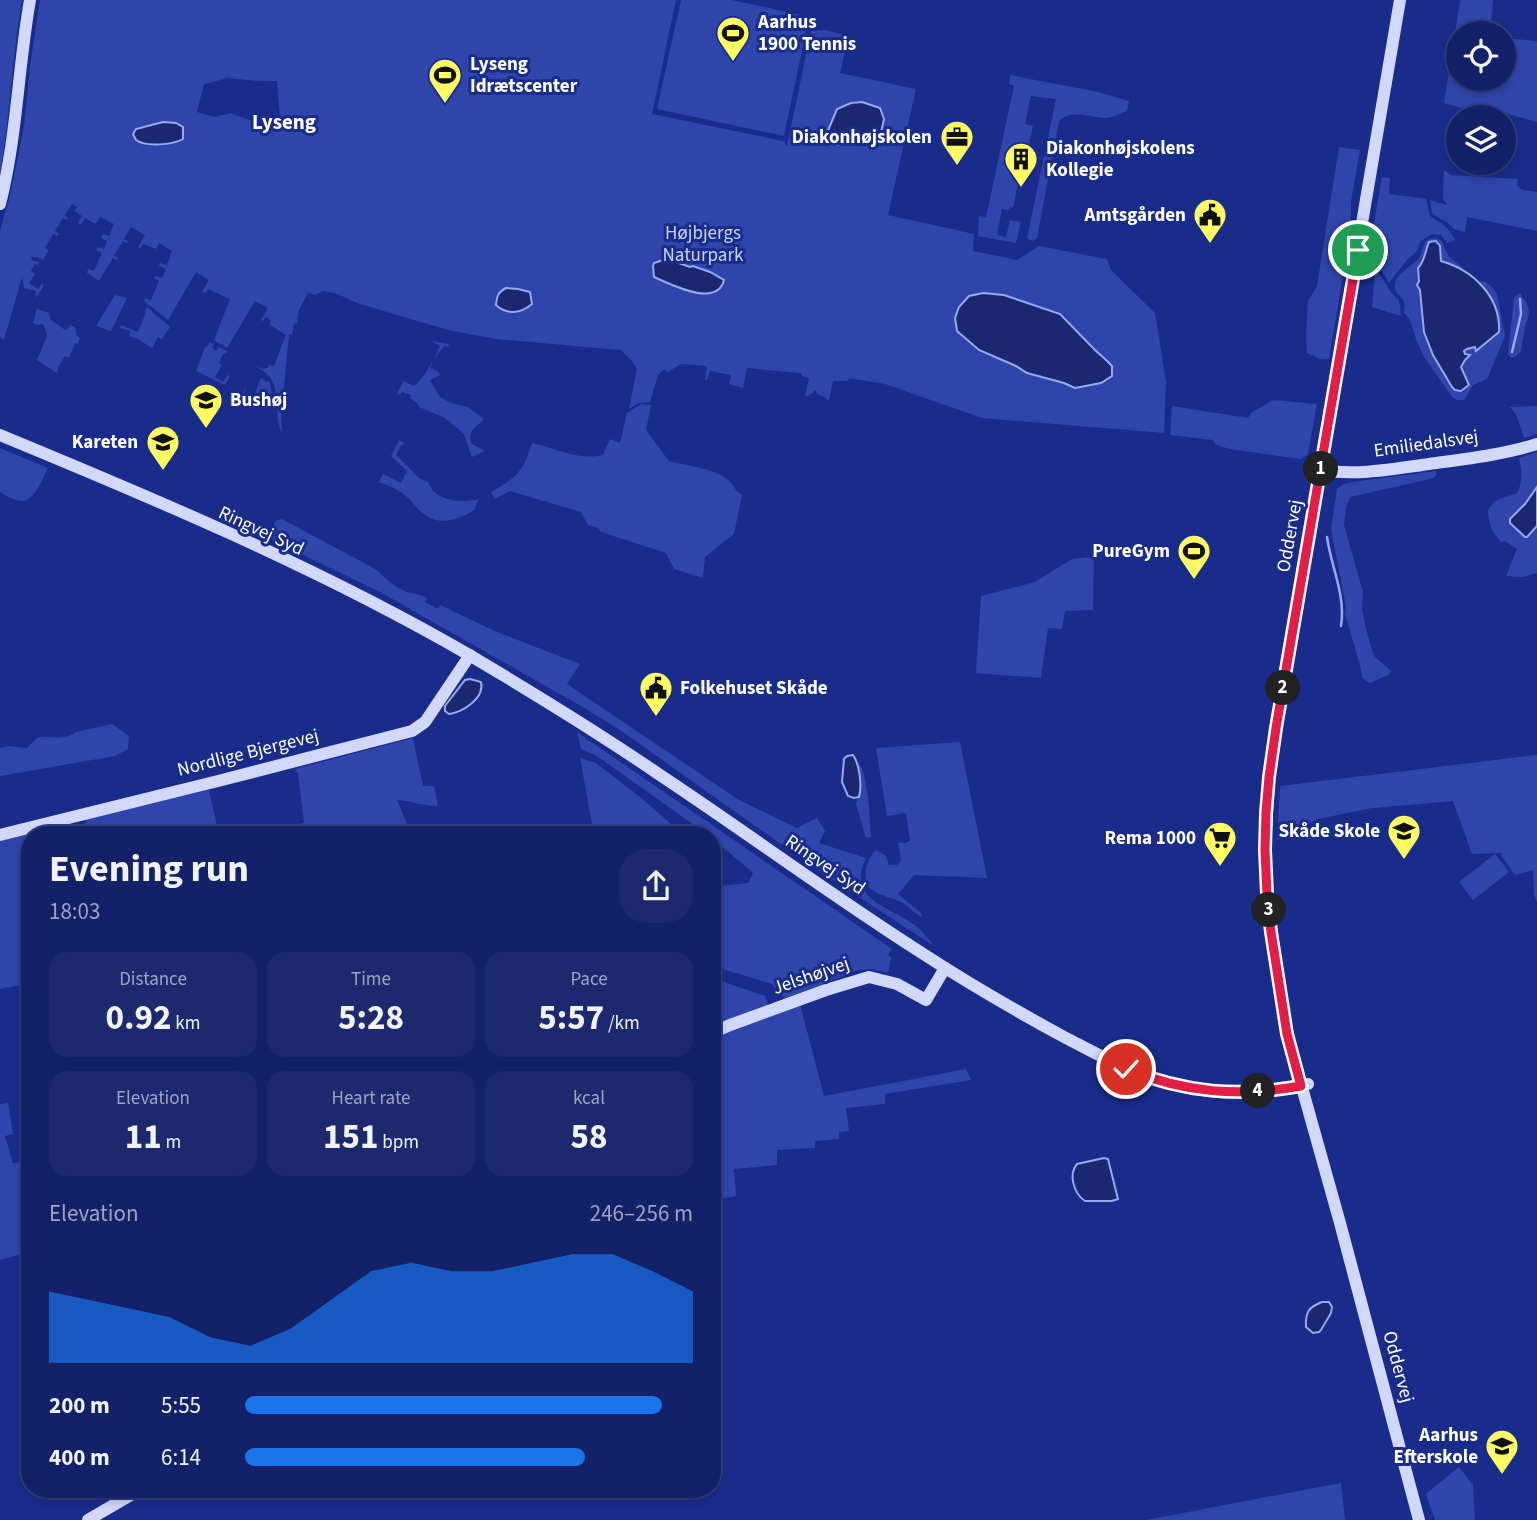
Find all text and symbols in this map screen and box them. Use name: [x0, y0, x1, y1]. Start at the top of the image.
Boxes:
place label: Aarhus 1900 Tennis: [757, 9, 856, 58]
sports icon: Aarhus 1900 Tennis: [714, 14, 752, 63]
map controls: [1446, 21, 1516, 175]
button: locate: [1446, 21, 1516, 91]
place label: Lyseng Idrætscenter: [470, 51, 578, 100]
sports icon: Lyseng Idrætscenter: [426, 56, 464, 105]
button: layers: [1446, 105, 1516, 175]
district label: Lyseng: [252, 107, 316, 137]
office icon: Diakonhøjskolen: [938, 118, 976, 167]
place label: Diakonhøjskolen: [792, 124, 932, 151]
place label: Diakonhøjskolens Kollegie: [1046, 135, 1195, 184]
building icon: Diakonhøjskolens Kollegie: [1002, 140, 1040, 189]
public building icon: Amtsgården: [1191, 196, 1229, 245]
place label: Amtsgården: [1084, 202, 1186, 229]
park label: Højbjergs Naturpark: [663, 220, 744, 269]
pin: [1328, 220, 1388, 280]
icon: arrive: [1339, 231, 1377, 269]
school or university icon: Bushøj: [187, 381, 225, 430]
place label: Bushøj: [230, 387, 287, 414]
school or university icon: Kareten: [144, 423, 182, 472]
street label: Emiliedalsvej: [1372, 423, 1480, 465]
place label: Kareten: [72, 429, 138, 456]
pin: 1: [1304, 452, 1338, 486]
text: 1: [1315, 455, 1326, 482]
street label: Oddervej: [1270, 498, 1310, 574]
street label: Ringvej Syd: [214, 499, 308, 563]
sports icon: PureGym: [1175, 532, 1213, 581]
place label: PureGym: [1092, 538, 1170, 565]
public building icon: Folkehuset Skåde: [637, 669, 675, 718]
pin: 2: [1266, 670, 1300, 706]
text: 2: [1277, 674, 1288, 701]
place label: Folkehuset Skåde: [680, 675, 828, 702]
street label: Nordlige Bjergevej: [174, 722, 322, 784]
school or university icon: Skåde Skole: [1385, 812, 1423, 861]
place label: Skåde Skole: [1278, 818, 1380, 845]
supermarket icon: Rema 1000: [1201, 819, 1239, 868]
place label: Rema 1000: [1104, 825, 1196, 852]
street label: Ringvej Syd: [779, 828, 871, 902]
text: Evening run: [49, 842, 249, 896]
button: share: [619, 849, 693, 923]
pin: 3: [1252, 892, 1286, 928]
text: 18:03: [49, 895, 100, 928]
text: 3: [1263, 896, 1274, 923]
street label: Jelshøjvej: [769, 950, 853, 1002]
text: Distance: [119, 966, 187, 993]
text: Time: [351, 966, 391, 993]
text: Pace: [570, 966, 608, 993]
text: 0.92: [106, 993, 171, 1043]
text: 5:28: [338, 993, 404, 1043]
text: 5:57: [538, 993, 604, 1043]
text: km: [171, 1010, 200, 1037]
text: /km: [604, 1010, 640, 1037]
pin: [1096, 1039, 1156, 1099]
icon: check: [1107, 1050, 1145, 1088]
pin: 4: [1240, 1074, 1276, 1108]
text: 4: [1252, 1077, 1263, 1104]
text: Elevation: [116, 1085, 190, 1112]
text: Heart rate: [332, 1085, 411, 1112]
text: kcal: [573, 1085, 605, 1112]
text: 11: [125, 1112, 162, 1162]
text: 151: [323, 1112, 378, 1162]
text: 58: [571, 1112, 607, 1162]
text: m: [162, 1129, 181, 1156]
text: bpm: [378, 1129, 419, 1156]
text: Elevation: [49, 1197, 139, 1230]
text: 246–256 m: [590, 1197, 693, 1230]
street label: Oddervej: [1375, 1328, 1421, 1406]
text: 200 m: [49, 1389, 110, 1422]
text: 5:55: [161, 1389, 201, 1422]
place label: Aarhus Efterskole: [1393, 1422, 1478, 1471]
school or university icon: Aarhus Efterskole: [1483, 1427, 1521, 1476]
text: 400 m: [49, 1441, 110, 1474]
text: 6:14: [161, 1441, 201, 1474]

